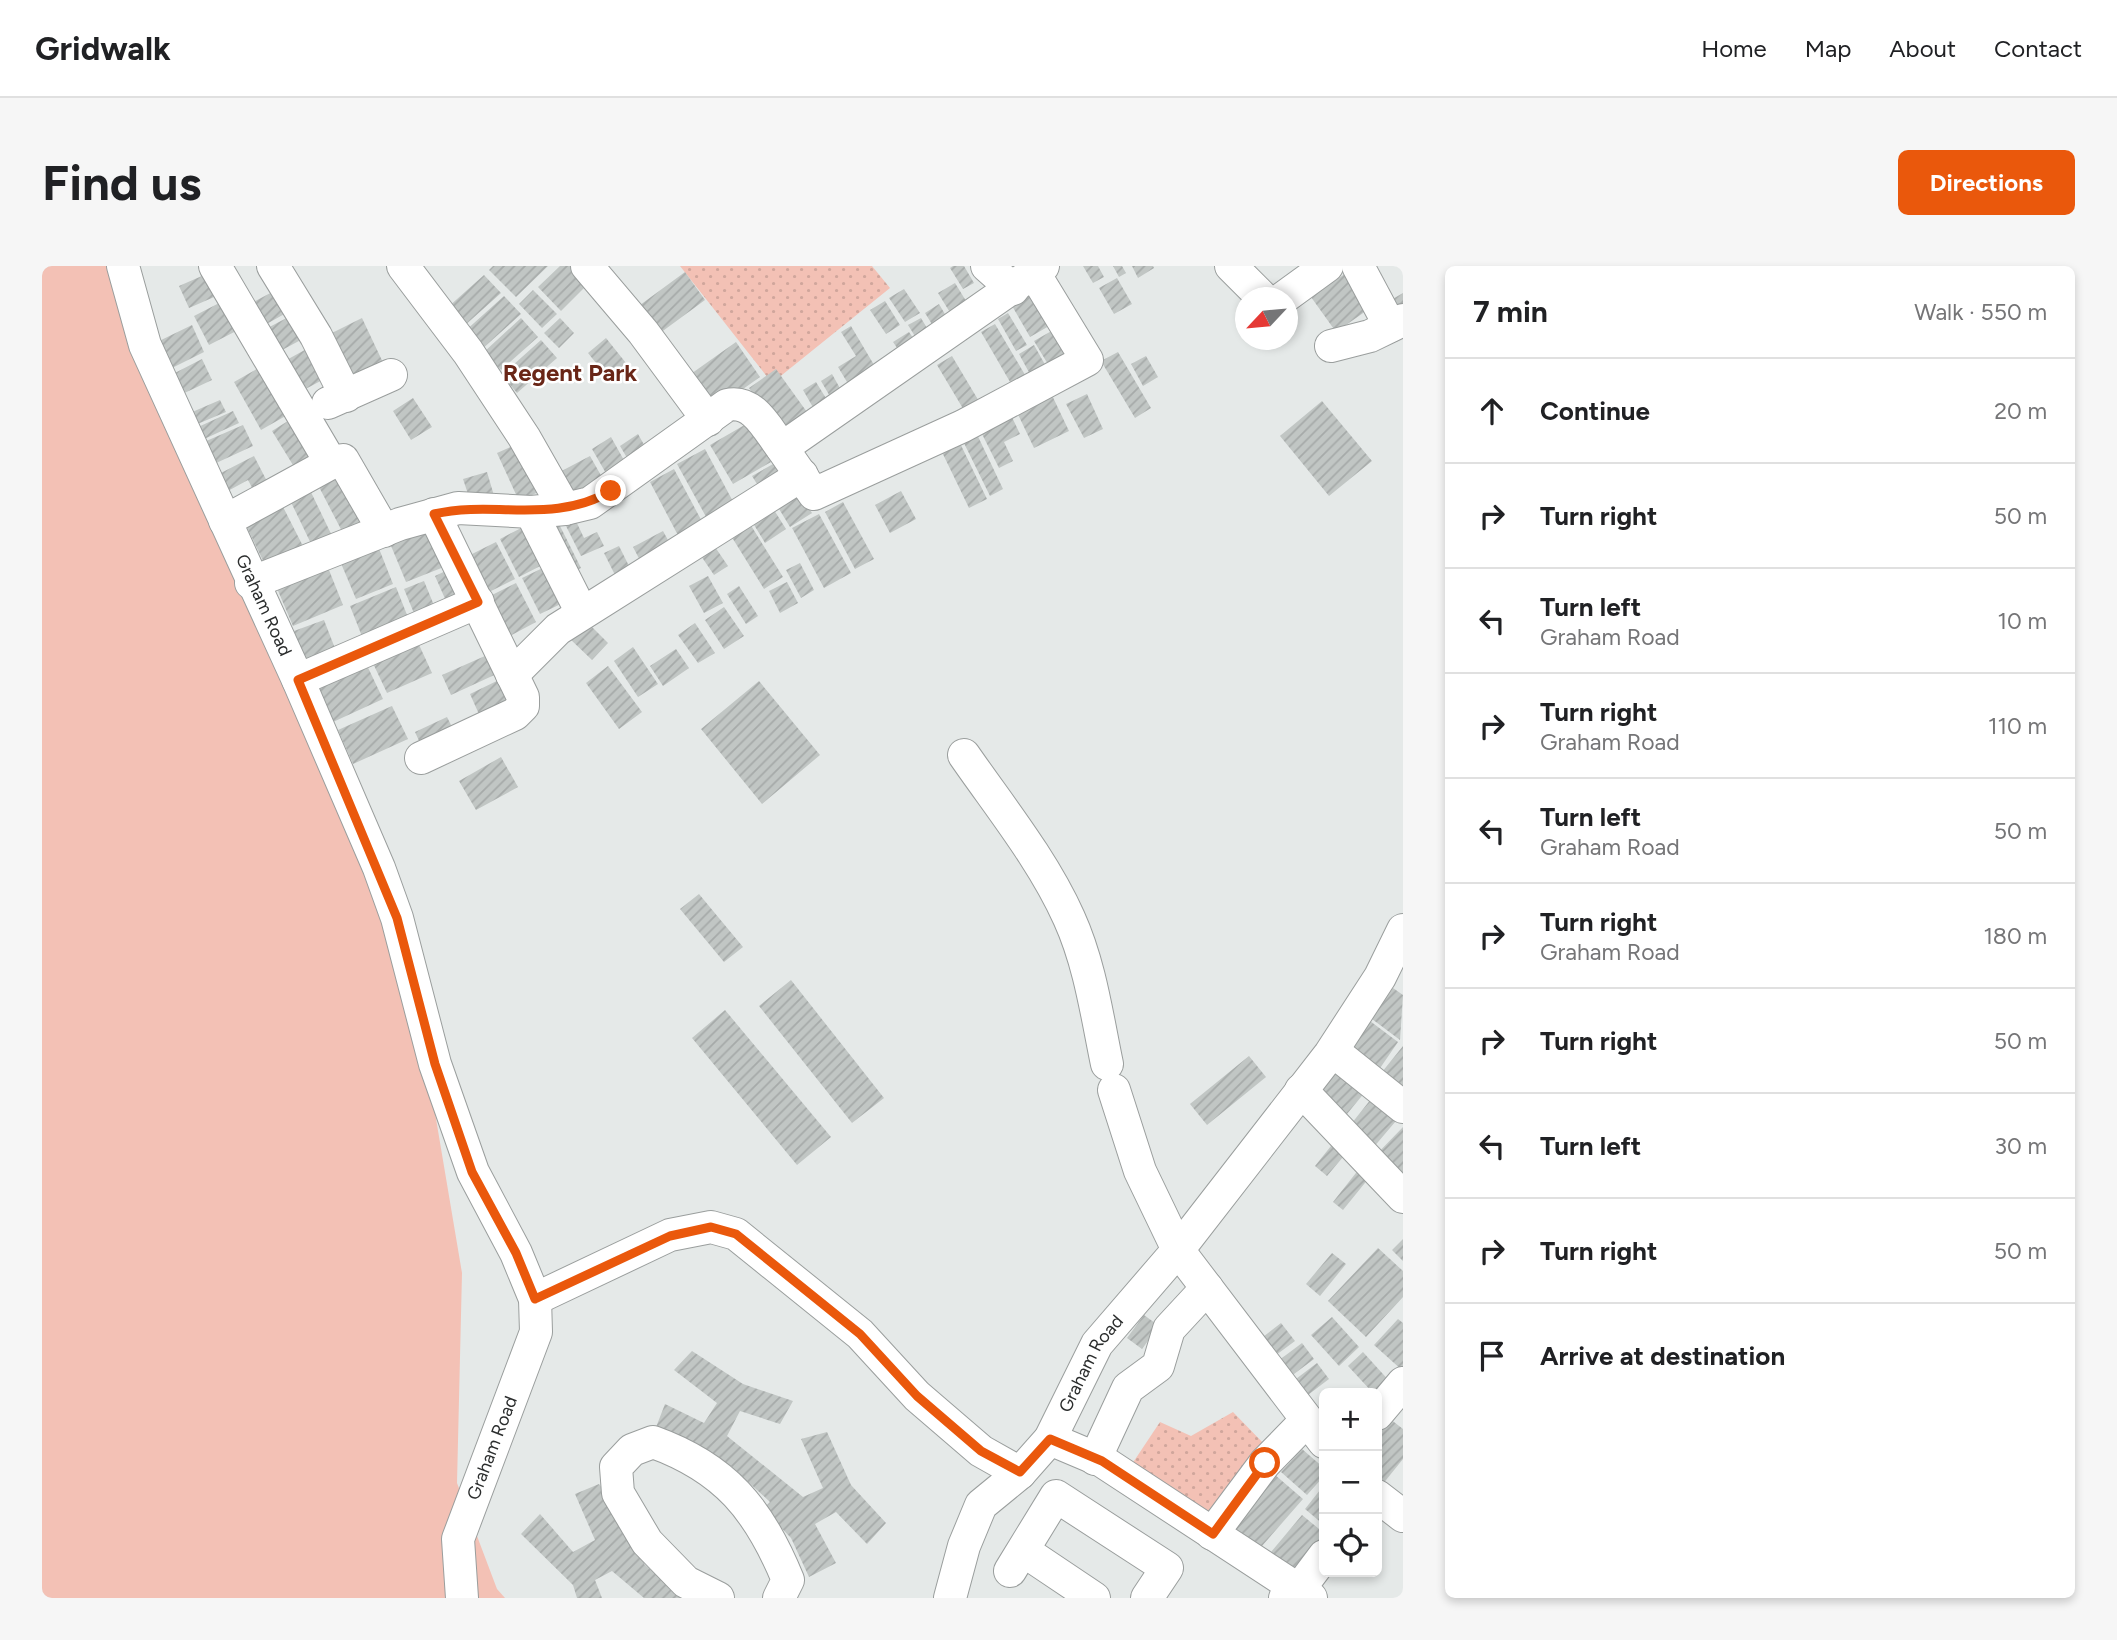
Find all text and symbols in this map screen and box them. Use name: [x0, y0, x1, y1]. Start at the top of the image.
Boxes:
text: Gridwalk: [35, 29, 171, 68]
text: Home: [1701, 34, 1767, 63]
text: Map: [1805, 34, 1851, 63]
text: About: [1889, 34, 1956, 63]
text: Contact: [1994, 34, 2082, 63]
button: Directions: [1898, 150, 2075, 215]
text: Find us: [42, 153, 201, 212]
north arrow: [1235, 287, 1298, 350]
text: 7 min: [1473, 293, 1548, 330]
text: Walk · 550 m: [1914, 298, 2047, 326]
district label: Regent Park: [503, 358, 637, 387]
icon: ahead: [1473, 392, 1511, 430]
text: Continue: [1540, 395, 1650, 427]
text: 20 m: [1994, 397, 2047, 425]
route end: [595, 475, 626, 506]
icon: right: [1473, 497, 1511, 535]
text: Turn right: [1540, 500, 1657, 532]
text: 50 m: [1994, 502, 2047, 530]
street label: Graham Road: [231, 551, 297, 660]
text: Turn left: [1540, 591, 1641, 623]
icon: left: [1473, 602, 1511, 640]
text: 10 m: [1998, 607, 2047, 635]
text: Graham Road: [1540, 623, 1680, 651]
text: Turn right: [1540, 696, 1657, 728]
icon: right: [1473, 707, 1511, 745]
text: 110 m: [1988, 712, 2047, 740]
text: Graham Road: [1540, 728, 1680, 756]
text: Turn left: [1540, 801, 1641, 833]
icon: left: [1473, 812, 1511, 850]
text: 50 m: [1994, 817, 2047, 845]
text: Graham Road: [1540, 833, 1680, 861]
text: Turn right: [1540, 906, 1657, 938]
icon: right: [1473, 917, 1511, 955]
text: 180 m: [1983, 922, 2047, 950]
text: Graham Road: [1540, 938, 1680, 966]
icon: right: [1473, 1022, 1511, 1060]
text: Turn right: [1540, 1025, 1657, 1057]
text: 50 m: [1994, 1027, 2047, 1055]
icon: left: [1473, 1127, 1511, 1165]
text: Turn left: [1540, 1130, 1641, 1162]
text: 30 m: [1994, 1132, 2047, 1160]
icon: right: [1473, 1232, 1511, 1270]
text: Turn right: [1540, 1235, 1657, 1267]
text: 50 m: [1994, 1237, 2047, 1265]
street label: Graham Road: [1054, 1311, 1128, 1416]
icon: arrive: [1473, 1337, 1511, 1375]
text: Arrive at destination: [1540, 1340, 1785, 1372]
map controls: [1319, 1388, 1382, 1577]
button: +: [1319, 1388, 1382, 1451]
street label: Graham Road: [462, 1393, 522, 1503]
route start: [1249, 1447, 1280, 1478]
button: −: [1319, 1451, 1382, 1514]
button: locate: [1319, 1514, 1382, 1577]

